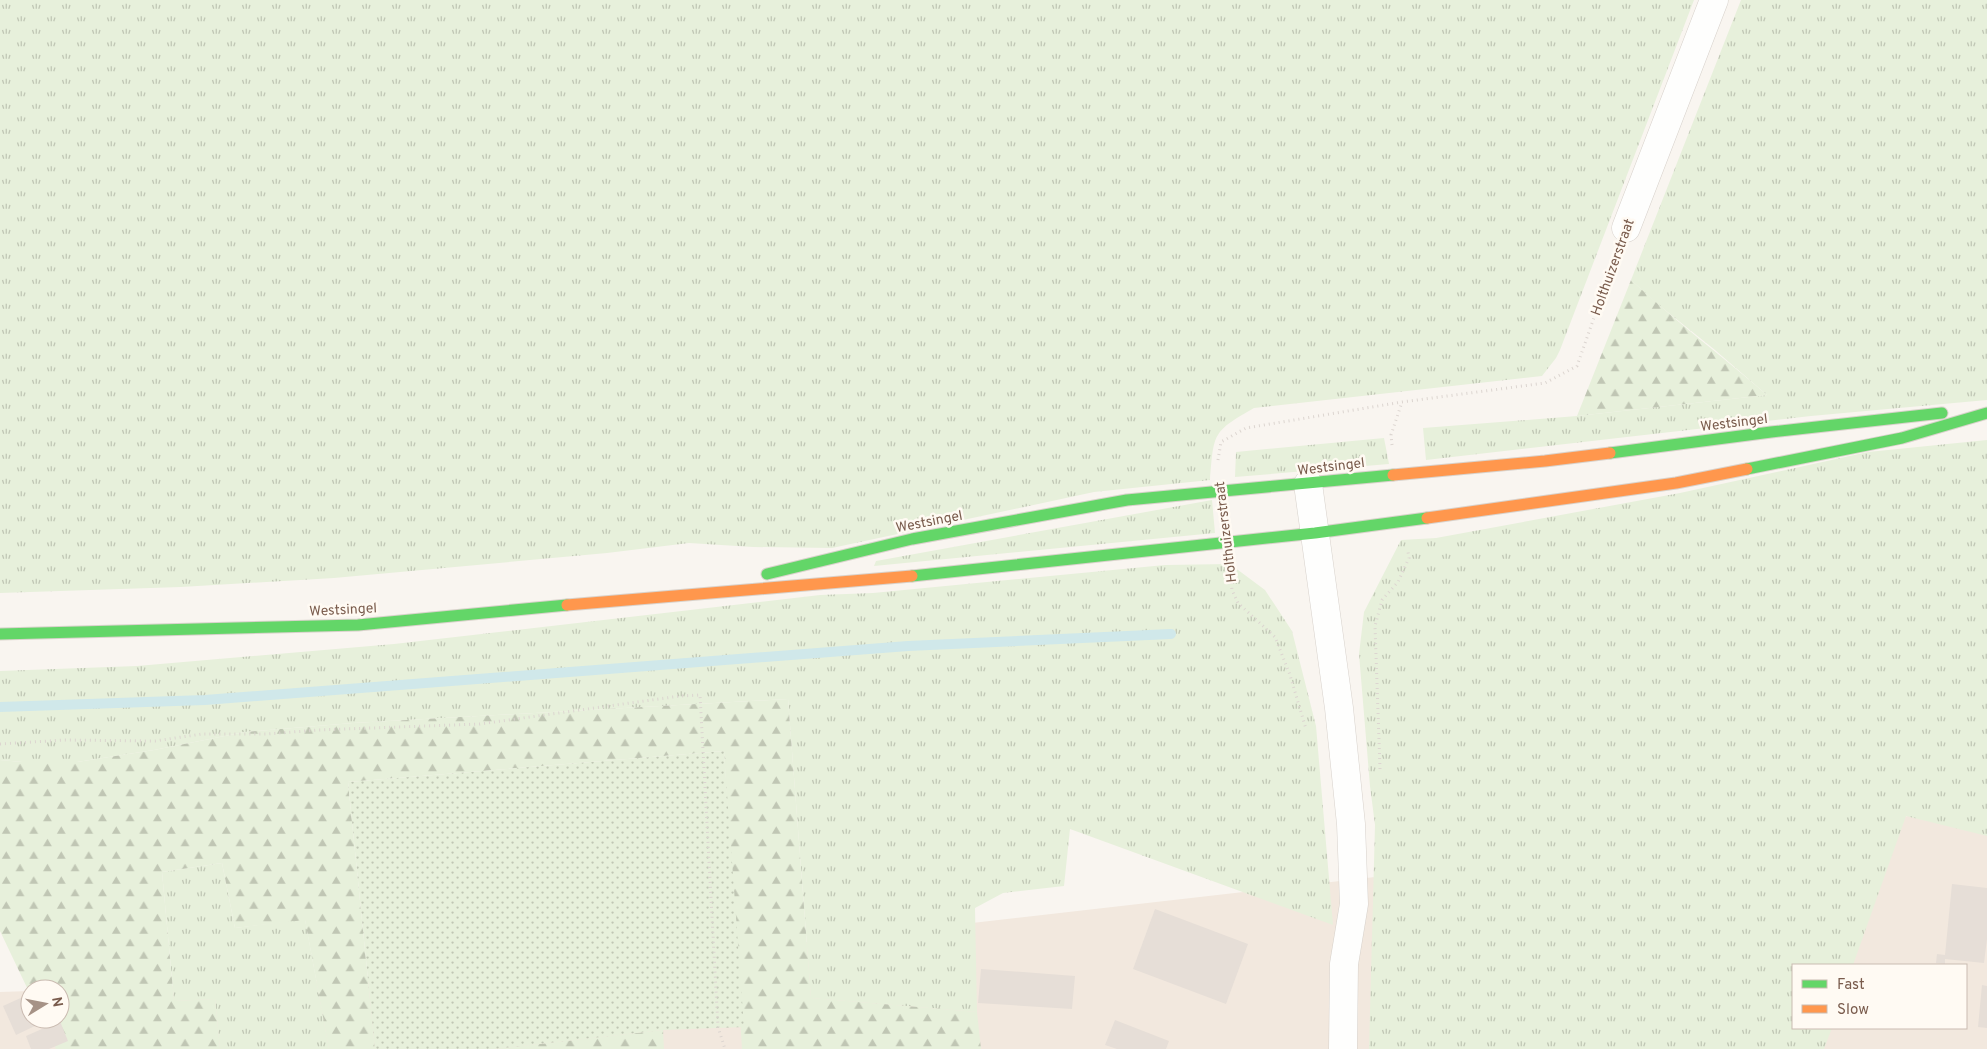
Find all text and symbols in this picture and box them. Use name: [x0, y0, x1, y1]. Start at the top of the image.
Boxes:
street label: Holthuizerstraat: [1588, 217, 1639, 318]
street label: Westsingel: [1700, 411, 1769, 436]
street label: Westsingel: [1297, 455, 1366, 480]
street label: Holthuizerstraat: [1212, 480, 1241, 583]
street label: Westsingel: [894, 508, 964, 537]
street label: Westsingel: [309, 600, 377, 621]
legend: [1792, 964, 1967, 1029]
text: Fast: [1837, 976, 1865, 995]
north arrow: [20, 979, 70, 1029]
text: N: [47, 996, 66, 1008]
text: Slow: [1837, 1001, 1869, 1020]

